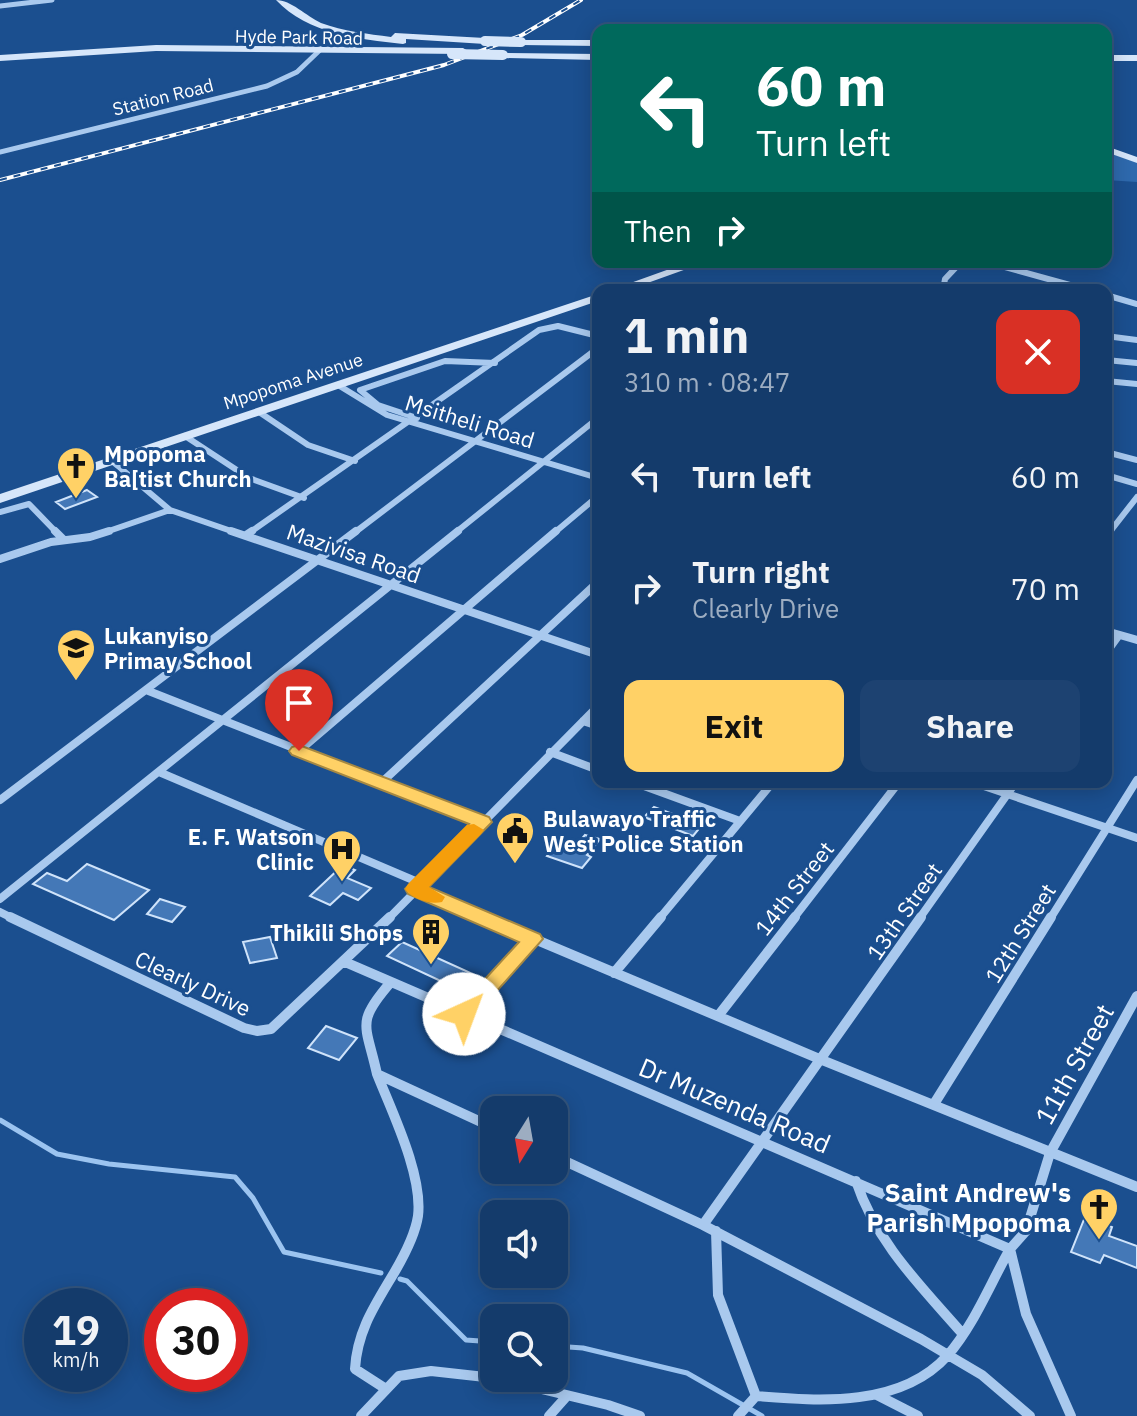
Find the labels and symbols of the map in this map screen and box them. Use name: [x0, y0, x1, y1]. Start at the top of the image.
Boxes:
street label: Hyde Park Road: [235, 24, 363, 50]
street label: Station Road: [110, 73, 216, 121]
street label: Mpopoma Avenue: [220, 348, 366, 414]
street label: Msitheli Road: [402, 388, 538, 454]
place label: Mpopoma Ba[tist Church: [104, 439, 252, 493]
church icon: Mpopoma Ba[tist Church: [55, 445, 97, 500]
street label: Mazivisa Road: [283, 517, 425, 589]
place label: Lukanyiso Primay School: [104, 621, 252, 675]
school or university icon: Lukanyiso Primay School: [55, 627, 97, 682]
pin: [265, 669, 333, 751]
place label: Bulawayo Traffic West Police Station: [543, 804, 744, 858]
public building icon: Bulawayo Traffic West Police Station: [494, 810, 536, 865]
place label: E. F. Watson Clinic: [188, 822, 314, 876]
hospital icon: E. F. Watson Clinic: [321, 828, 363, 883]
street label: 14th Street: [748, 835, 840, 941]
street label: 13th Street: [860, 857, 948, 965]
street label: 12th Street: [978, 878, 1062, 988]
building icon: Thikili Shops: [410, 911, 452, 966]
place label: Thikili Shops: [270, 918, 403, 947]
street label: Clearly Drive: [130, 944, 256, 1022]
position arrow: [422, 972, 506, 1056]
street label: 11th Street: [1027, 998, 1121, 1130]
street label: Dr Muzenda Road: [634, 1049, 836, 1161]
north arrow: [480, 1096, 568, 1184]
place label: Saint Andrew's Parish Mpopoma: [867, 1175, 1071, 1239]
church icon: Saint Andrew's Parish Mpopoma: [1078, 1186, 1120, 1241]
speed limit sign: 30: [144, 1288, 248, 1392]

